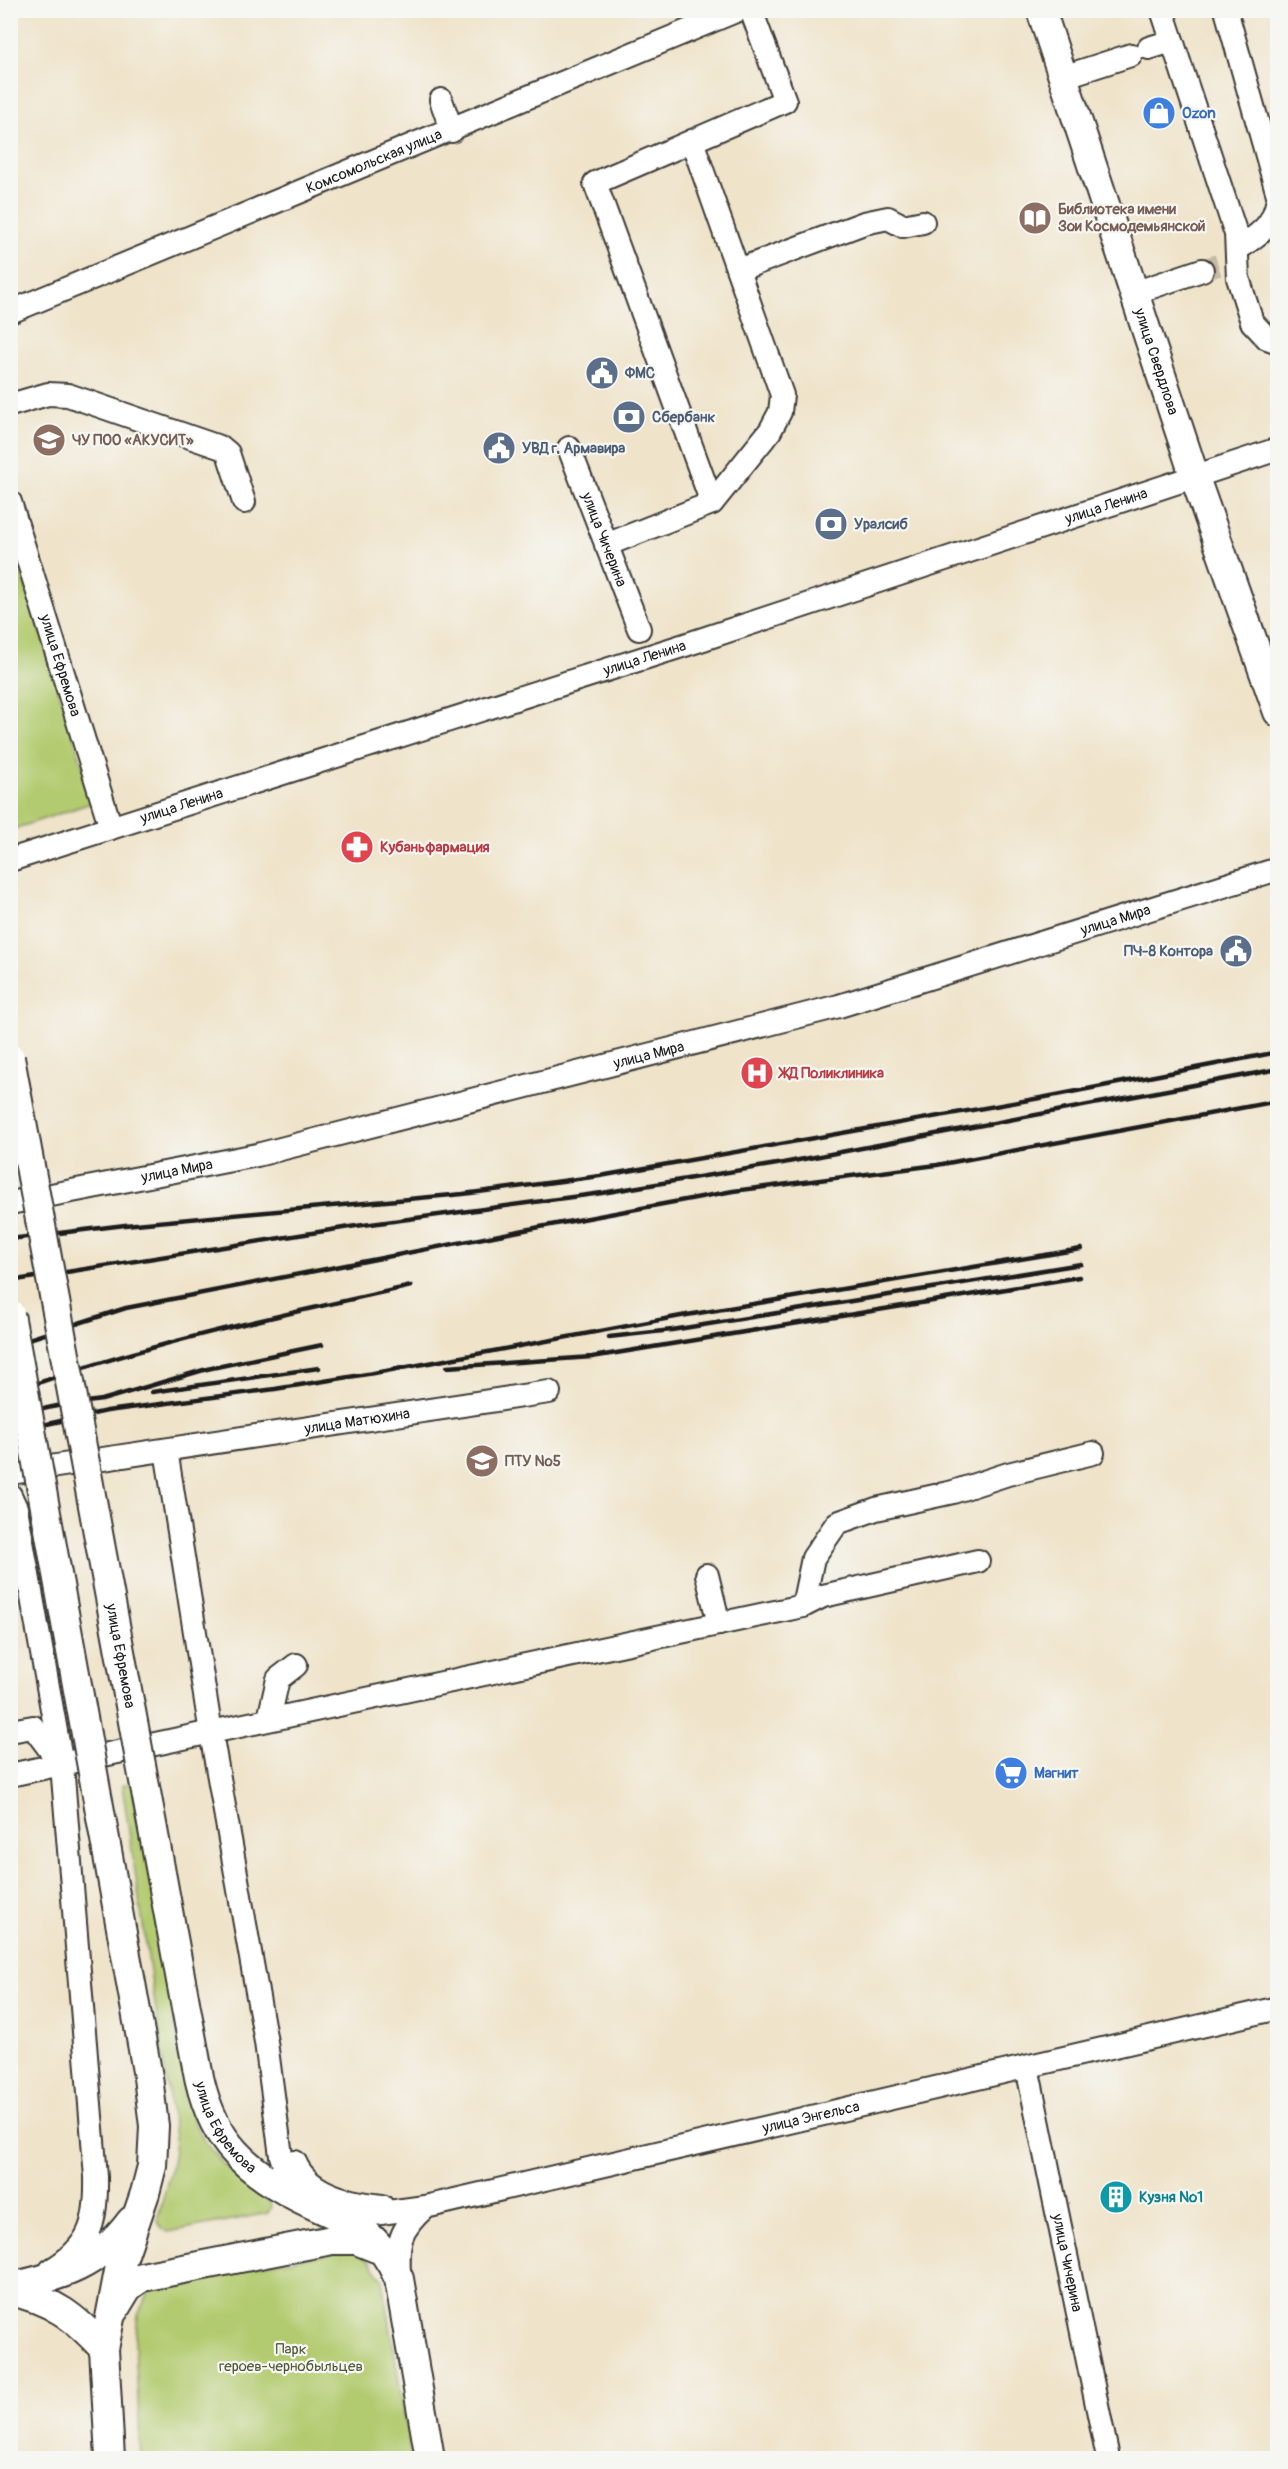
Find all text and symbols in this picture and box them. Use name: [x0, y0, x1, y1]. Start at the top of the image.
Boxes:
shop icon: Ozon: [1141, 95, 1177, 131]
place label: Ozon: [1182, 104, 1216, 123]
street label: Комсомольская улица: [303, 124, 445, 198]
library icon: Библиотека имени Зои Космодемьянской: [1017, 200, 1053, 236]
place label: Библиотека имени Зои Космодемьянской: [1058, 200, 1206, 236]
street label: улица Свердлова: [1130, 305, 1183, 417]
public building icon: ФМС: [584, 355, 620, 391]
place label: ФМС: [624, 364, 655, 383]
bank icon: Сбербанк: [611, 399, 647, 435]
place label: Сбербанк: [652, 408, 715, 427]
school or university icon: ЧУ ПОО «АКУСИТ»: [31, 422, 67, 458]
public building icon: УВД г. Армавира: [481, 430, 517, 466]
place label: ЧУ ПОО «АКУСИТ»: [72, 431, 194, 450]
place label: УВД г. Армавира: [522, 439, 625, 458]
street label: улица Ленина: [1062, 483, 1150, 529]
street label: улица Чичерина: [577, 489, 631, 589]
bank icon: Уралсиб: [813, 506, 849, 542]
place label: Уралсиб: [854, 515, 908, 534]
street label: улица Ефремова: [36, 611, 85, 719]
street label: улица Ленина: [600, 636, 688, 680]
street label: улица Ленина: [137, 783, 225, 828]
pharmacy icon: Кубаньфармация: [339, 829, 375, 865]
place label: Кубаньфармация: [380, 838, 490, 857]
street label: улица Мира: [1077, 900, 1153, 940]
public building icon: ПЧ-8 Контора: [1218, 933, 1254, 969]
place label: ПЧ-8 Контора: [1124, 942, 1213, 961]
street label: улица Мира: [610, 1037, 686, 1073]
hospital icon: ЖД Поликлиника: [739, 1055, 775, 1091]
place label: ЖД Поликлиника: [777, 1064, 884, 1083]
street label: улица Мира: [139, 1154, 214, 1187]
street label: улица Матюхина: [302, 1404, 411, 1438]
school or university icon: ПТУ №5: [464, 1443, 500, 1479]
place label: ПТУ №5: [505, 1452, 561, 1471]
street label: улица Ефремова: [102, 1601, 140, 1710]
supermarket icon: Магнит: [993, 1755, 1029, 1791]
place label: Магнит: [1034, 1764, 1079, 1783]
street label: улица Ефремова: [191, 2079, 260, 2177]
street label: улица Энгельса: [760, 2096, 861, 2138]
building icon: Кузня №1: [1098, 2179, 1134, 2215]
place label: Кузня №1: [1139, 2188, 1203, 2207]
street label: улица Чичерина: [1048, 2211, 1087, 2314]
park label: Парк героев-чернобыльцев: [219, 2340, 363, 2376]

